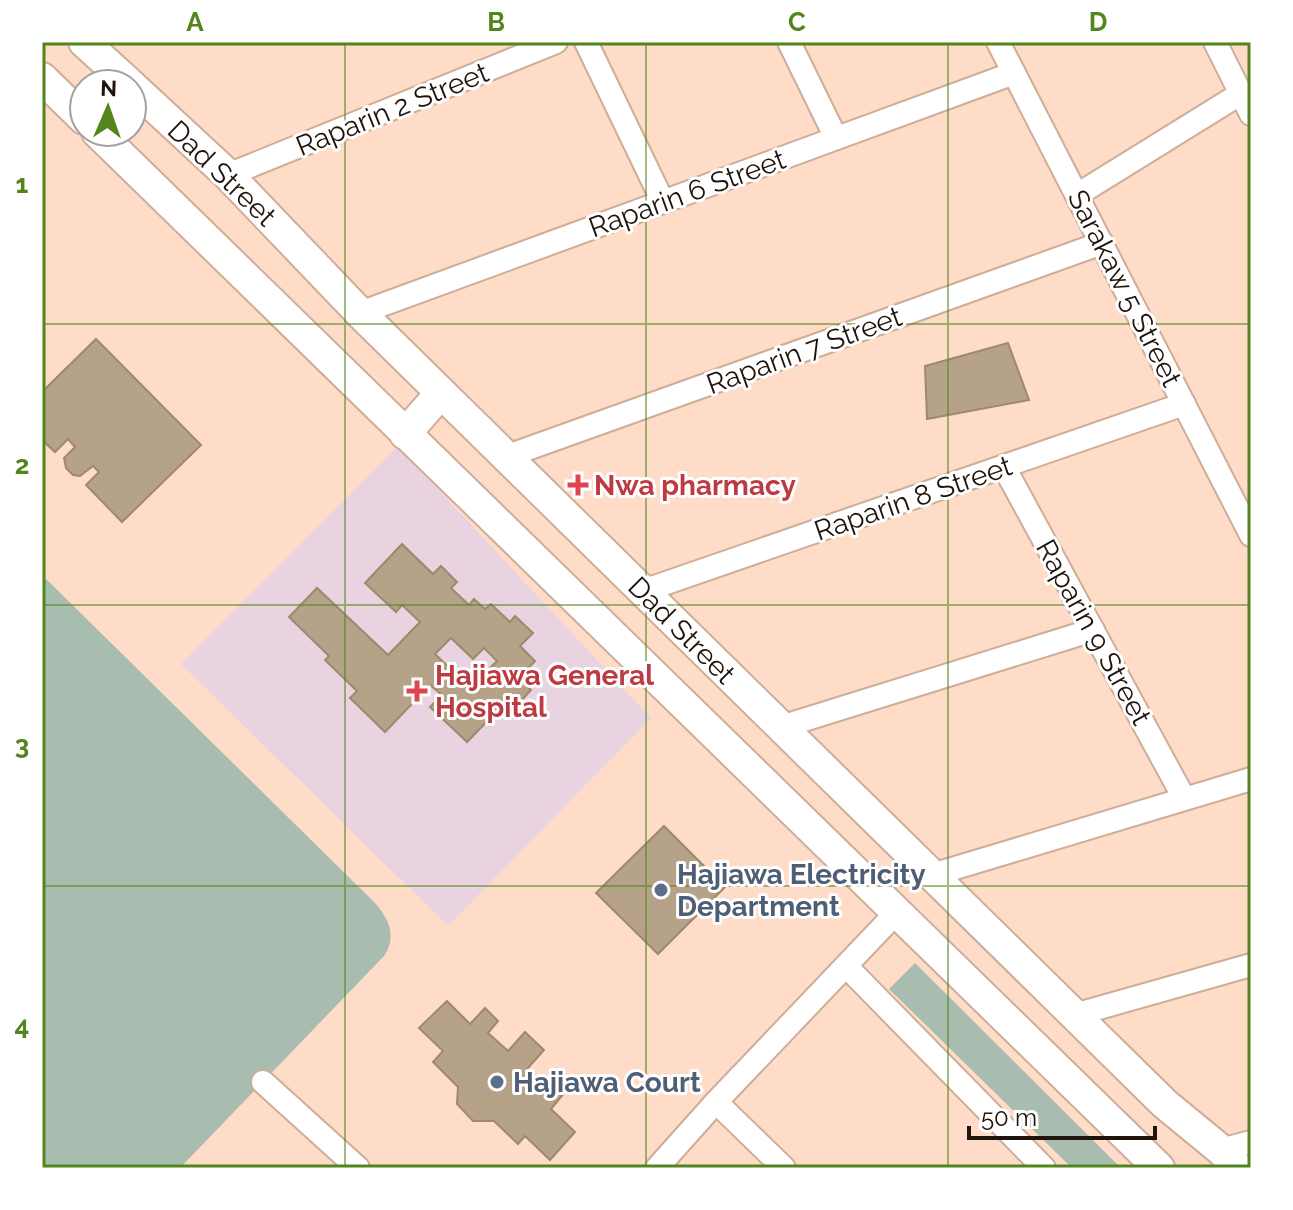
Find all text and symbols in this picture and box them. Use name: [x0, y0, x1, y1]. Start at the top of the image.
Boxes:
text: A: [186, 7, 204, 37]
text: B: [487, 7, 505, 37]
text: C: [788, 7, 806, 37]
text: D: [1089, 7, 1107, 37]
street label: Raparin 2 Street: [291, 56, 494, 163]
north arrow: [68, 68, 148, 148]
text: N: [100, 75, 118, 101]
street label: Dad Street: [161, 114, 283, 233]
street label: Raparin 6 Street: [584, 142, 791, 244]
text: 1: [16, 169, 29, 199]
street label: Sarakaw 5 Street: [1061, 184, 1189, 393]
street label: Raparin 7 Street: [702, 300, 907, 401]
street label: Raparin 8 Street: [810, 449, 1017, 548]
text: 2: [15, 450, 29, 480]
place label: Nwa pharmacy: [594, 469, 796, 502]
marker: Nwa pharmacy: [569, 476, 587, 494]
street label: Raparin 9 Street: [1029, 534, 1158, 731]
street label: Dad Street: [621, 570, 742, 691]
place label: Hajiawa General Hospital: [435, 659, 654, 724]
marker: Hajiawa General Hospital: [406, 680, 428, 702]
text: 3: [15, 730, 29, 760]
place label: Hajiawa Electricity Department: [677, 858, 926, 923]
marker: Hajiawa Electricity Department: [652, 881, 670, 899]
text: 4: [15, 1011, 29, 1041]
place label: Hajiawa Court: [513, 1066, 701, 1099]
marker: Hajiawa Court: [488, 1073, 506, 1091]
scale bar: [969, 1090, 1155, 1140]
text: 50 m: [981, 1103, 1037, 1132]

